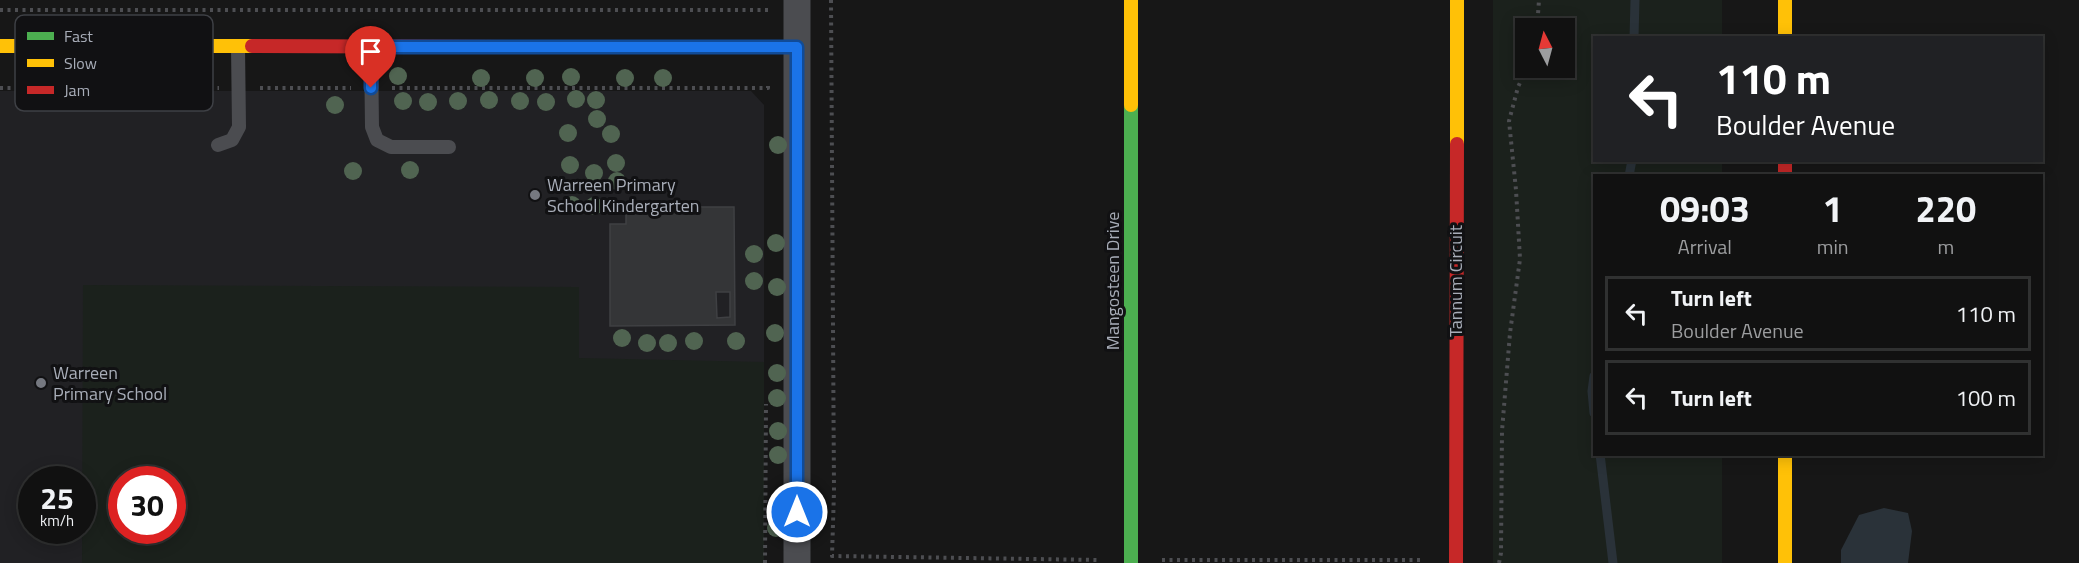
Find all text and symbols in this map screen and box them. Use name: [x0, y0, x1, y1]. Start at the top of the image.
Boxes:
legend: [15, 15, 213, 111]
north arrow: [1515, 18, 1575, 78]
map controls: [1515, 18, 1575, 78]
text: Fast: [64, 24, 93, 48]
pin: [345, 26, 396, 88]
icon: arrive: [354, 35, 387, 68]
text: 110 m: [1716, 46, 1831, 110]
text: Slow: [64, 51, 97, 75]
icon: left: [1617, 60, 1695, 138]
text: Jam: [64, 78, 90, 102]
text: Boulder Avenue: [1716, 104, 1895, 145]
place label: Warreen Primary School Kindergarten: [547, 171, 700, 219]
text: 09:03: [1660, 181, 1750, 236]
text: 1: [1823, 181, 1843, 236]
text: 220: [1916, 181, 1976, 236]
marker: Warreen Primary School Kindergarten: [528, 188, 542, 202]
street label: Mangosteen Drive: [1099, 212, 1126, 350]
street label: Tannum Circuit: [1442, 224, 1469, 337]
text: Arrival: [1678, 231, 1732, 262]
text: min: [1817, 231, 1849, 262]
text: m: [1937, 231, 1954, 262]
text: Turn left: [1671, 281, 1752, 315]
icon: left: [1620, 297, 1653, 330]
text: 110 m: [1956, 297, 2016, 331]
text: Boulder Avenue: [1671, 315, 1804, 346]
place label: Warreen Primary School: [53, 359, 167, 407]
marker: Warreen Primary School: [34, 376, 48, 390]
icon: left: [1620, 381, 1653, 414]
text: Turn left: [1671, 381, 1752, 415]
text: 100 m: [1956, 381, 2016, 415]
speed limit sign: 30: [108, 466, 186, 544]
text: 25: [40, 475, 74, 521]
position arrow: [765, 480, 829, 544]
text: km/h: [40, 509, 74, 532]

